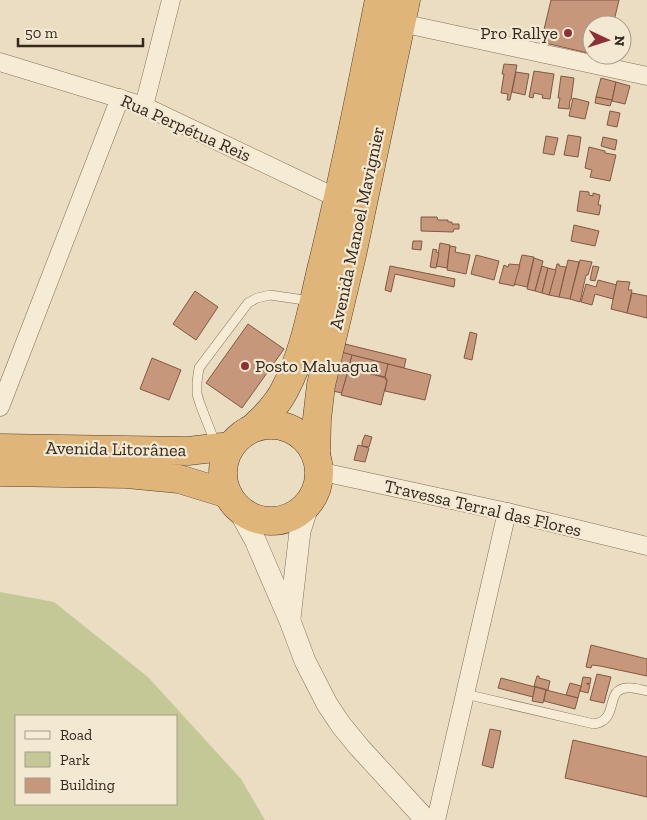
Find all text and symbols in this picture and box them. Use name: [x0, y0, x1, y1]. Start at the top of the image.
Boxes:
scale bar: [18, 15, 142, 47]
north arrow: [582, 15, 632, 65]
place label: Pro Rallye: [480, 22, 558, 44]
text: 50 m: [25, 24, 58, 42]
marker: Pro Rallye: [562, 27, 574, 39]
text: N: [611, 35, 628, 47]
street label: Rua Perpétua Reis: [118, 89, 255, 167]
street label: Avenida Manoel Mavignier: [325, 125, 389, 331]
place label: Posto Maluagua: [255, 355, 379, 377]
marker: Posto Maluagua: [239, 360, 251, 372]
street label: Avenida Litorânea: [45, 437, 187, 461]
street label: Travessa Terral das Flores: [382, 475, 584, 541]
legend: [15, 715, 178, 805]
text: Road: [60, 726, 93, 744]
text: Park: [60, 751, 90, 769]
text: Building: [60, 776, 115, 794]

